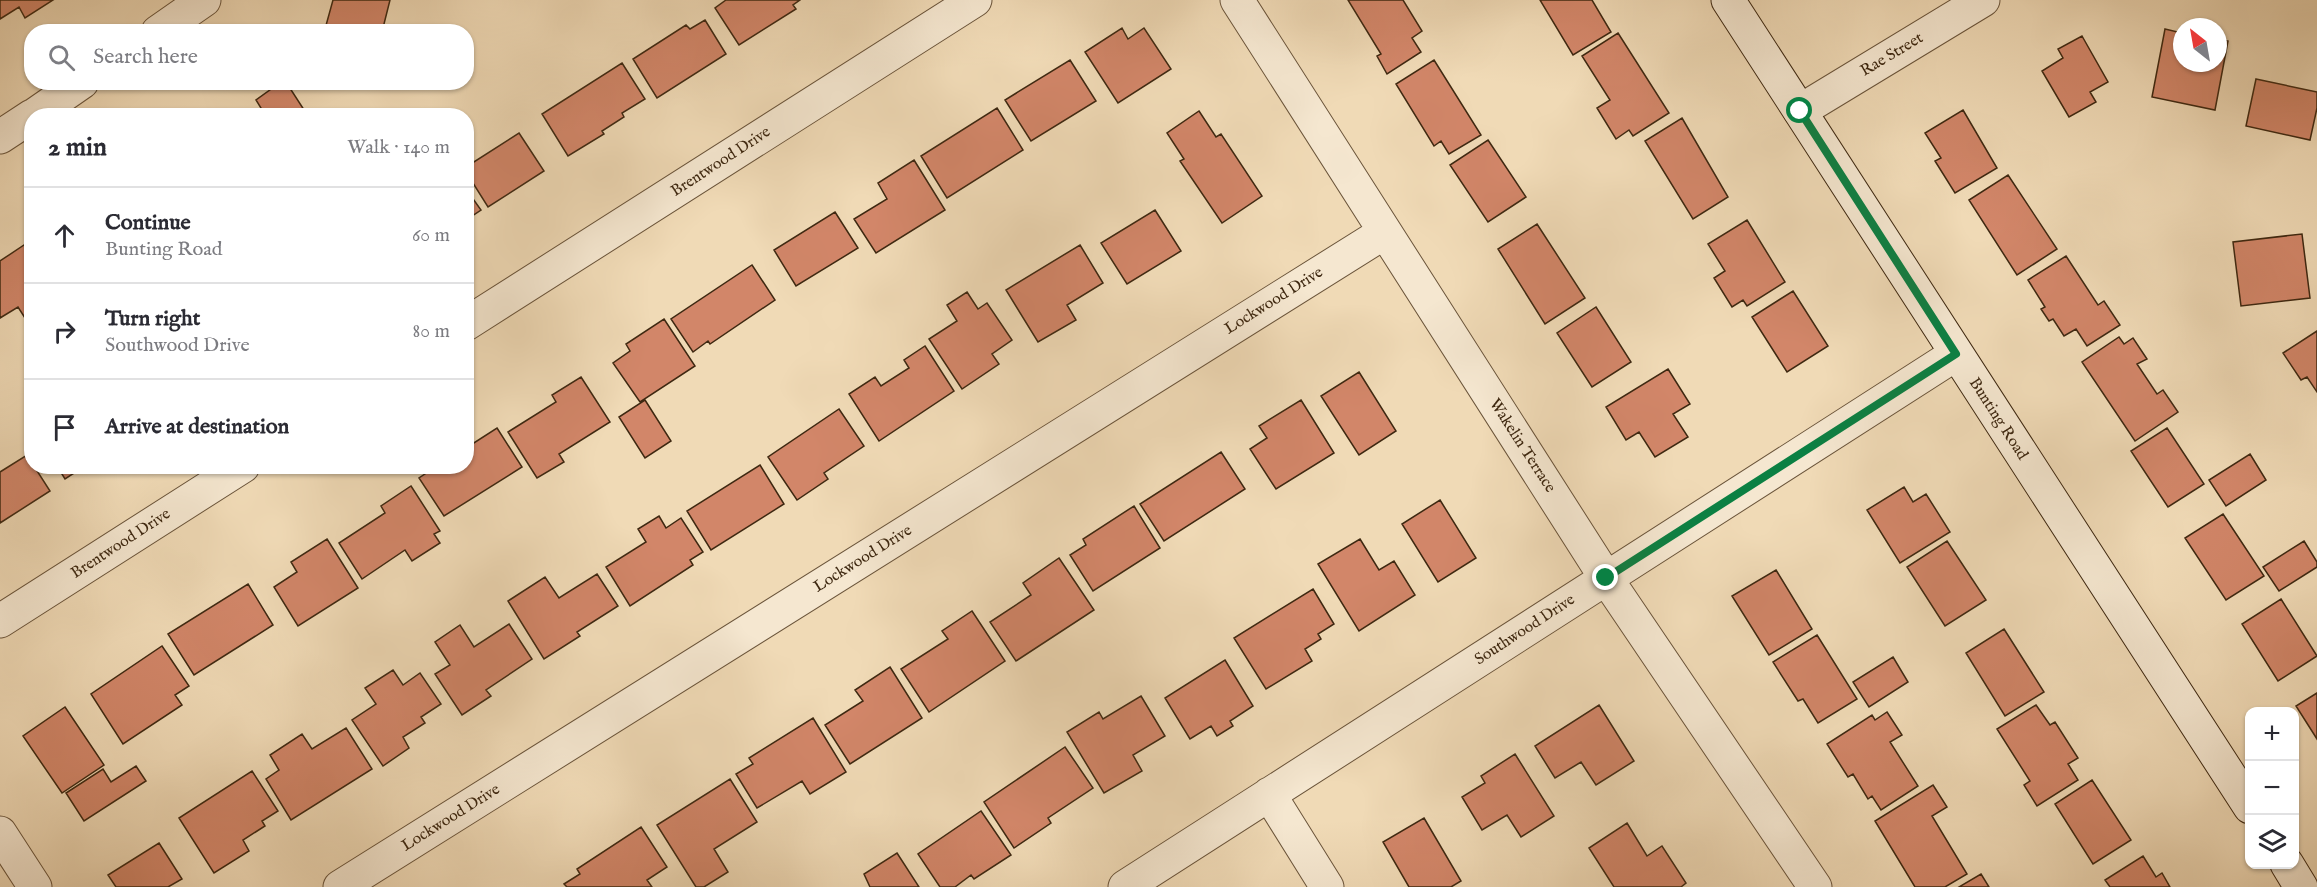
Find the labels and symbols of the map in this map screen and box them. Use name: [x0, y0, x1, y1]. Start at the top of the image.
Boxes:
north arrow: [2173, 18, 2227, 72]
street label: Rae Street: [1857, 28, 1927, 81]
route start: [1786, 97, 1812, 123]
street label: Brentwood Drive: [667, 122, 775, 202]
street label: Lockwood Drive: [1221, 263, 1327, 339]
street label: Bunting Road: [1964, 374, 2032, 464]
street label: Wakelin Terrace: [1484, 395, 1560, 497]
street label: Brentwood Drive: [67, 504, 175, 584]
street label: Lockwood Drive: [810, 521, 916, 597]
route end: [1592, 564, 1618, 590]
street label: Southwood Drive: [1471, 590, 1579, 670]
street label: Lockwood Drive: [398, 780, 504, 856]

